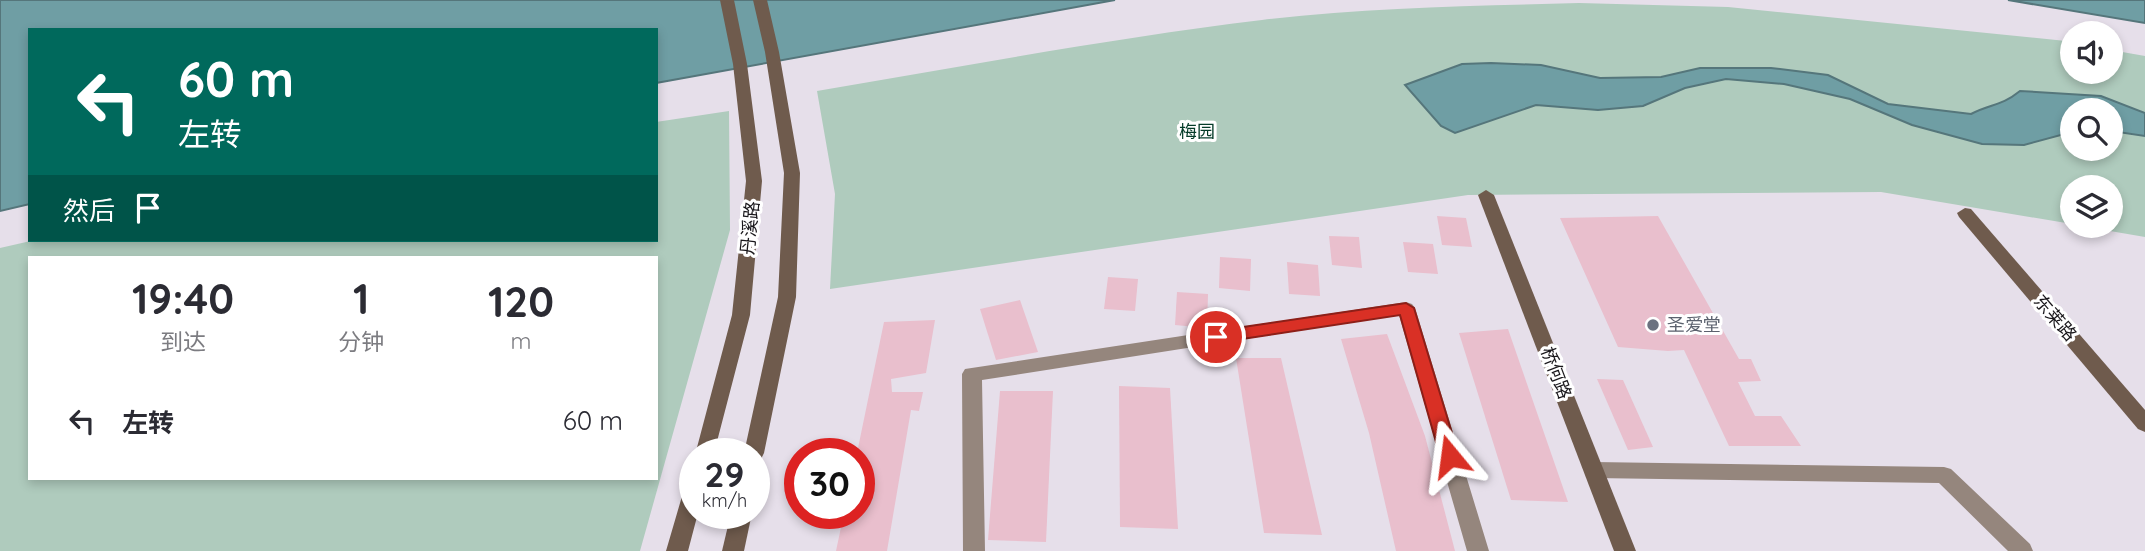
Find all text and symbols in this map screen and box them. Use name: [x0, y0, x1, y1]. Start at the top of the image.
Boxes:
map controls: [2060, 21, 2123, 238]
button: sound: [2060, 21, 2123, 84]
text: 60 m: [178, 48, 294, 109]
icon: left: [63, 56, 154, 147]
button: search: [2060, 98, 2123, 161]
text: 左转: [178, 114, 242, 154]
park label: 梅园: [1179, 120, 1215, 143]
button: layers: [2060, 175, 2123, 238]
icon: arrive: [129, 189, 167, 227]
text: 然后: [63, 194, 115, 227]
street label: 丹溪路: [735, 200, 764, 256]
text: 19:40: [132, 272, 234, 325]
text: 1: [353, 272, 369, 325]
text: 120: [488, 275, 554, 328]
street label: 东莱路: [2029, 290, 2082, 346]
pin: [1186, 307, 1246, 367]
place label: 圣爱堂: [1667, 313, 1721, 336]
marker: 圣爱堂: [1645, 317, 1661, 333]
icon: arrive: [1197, 318, 1235, 356]
text: m: [511, 326, 532, 355]
text: 到达: [160, 327, 206, 356]
text: 分钟: [338, 327, 384, 356]
street label: 桥何路: [1536, 343, 1577, 402]
icon: left: [63, 402, 101, 440]
text: 60 m: [563, 404, 623, 437]
text: 左转: [122, 406, 174, 439]
position arrow: [1413, 419, 1487, 493]
speed limit sign: 30: [784, 438, 875, 529]
text: 29: [705, 452, 744, 496]
text: km/h: [702, 489, 747, 512]

